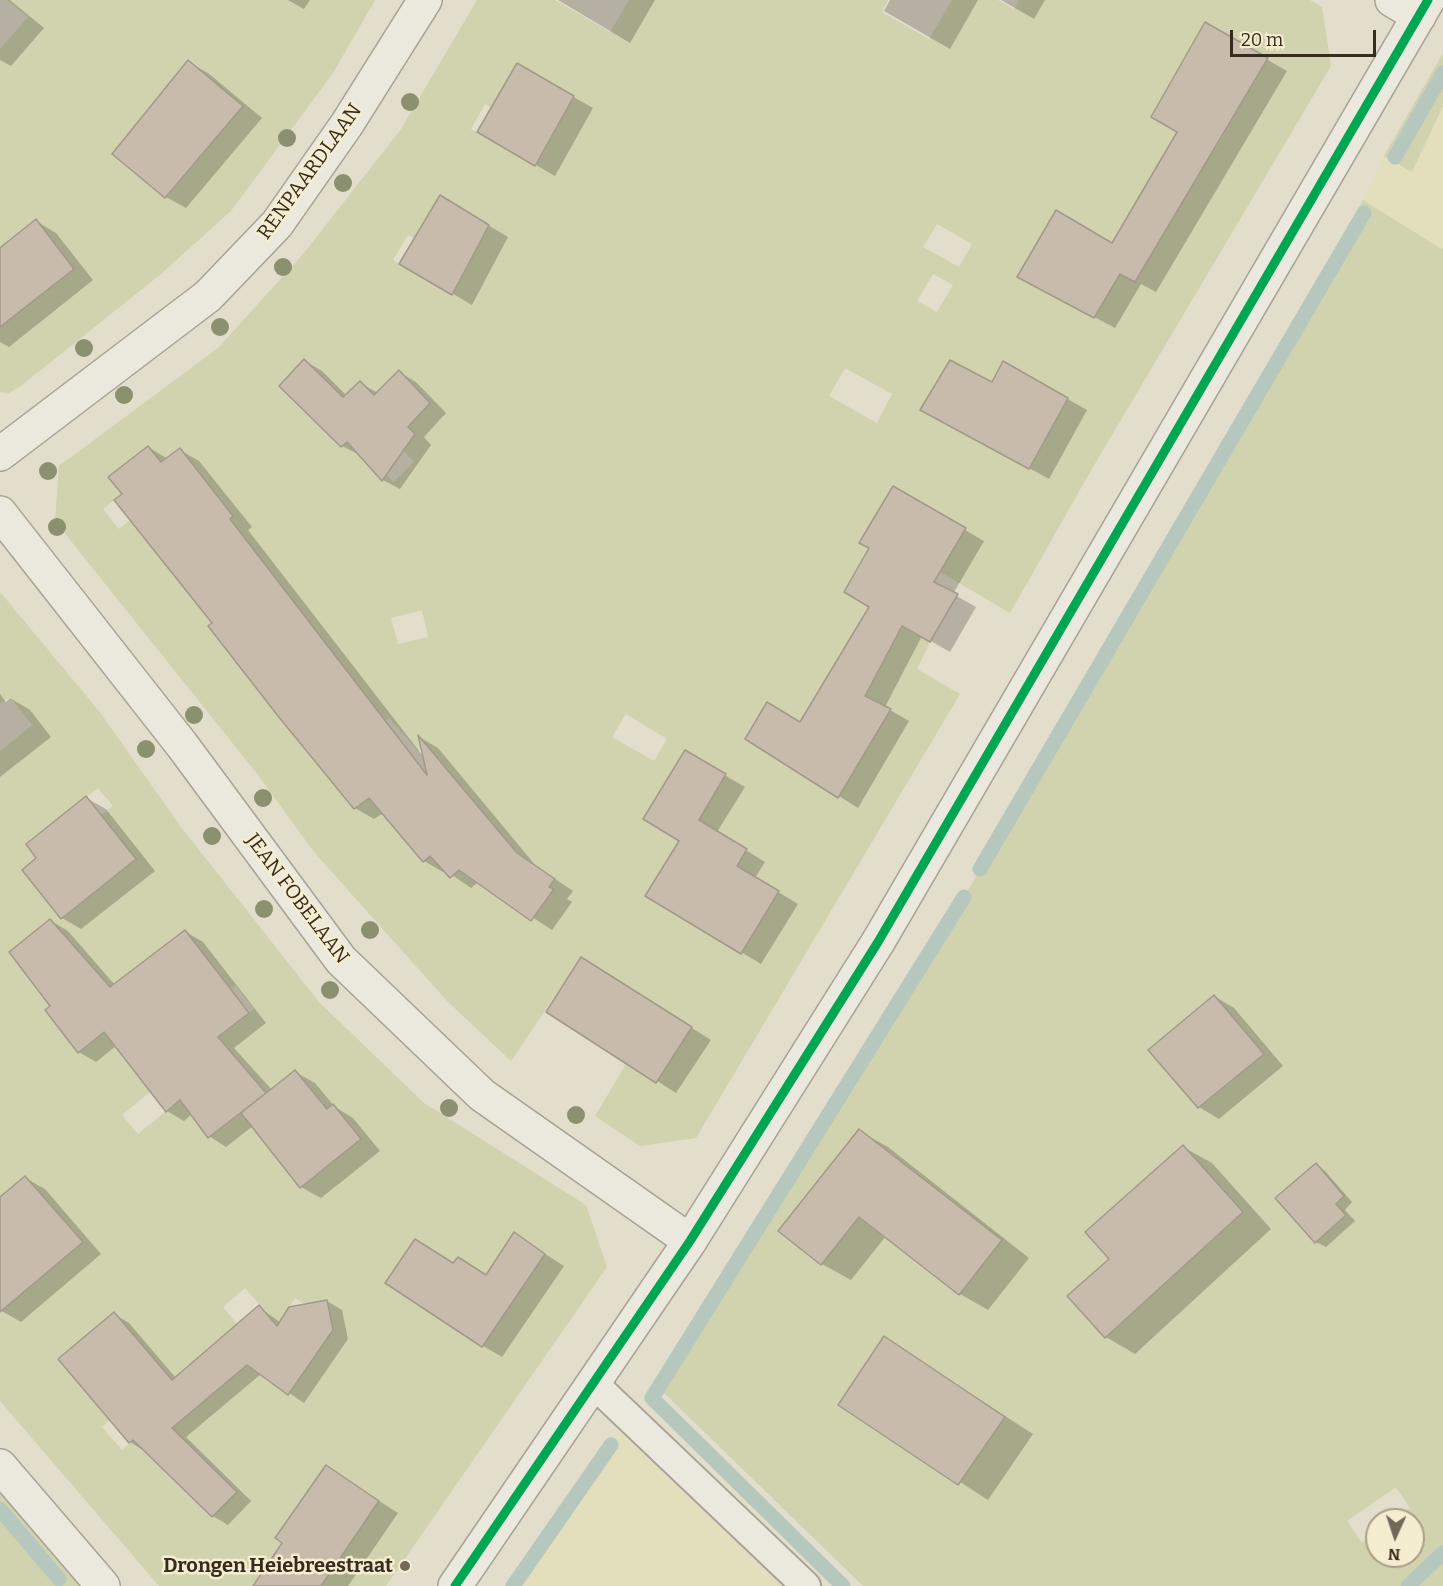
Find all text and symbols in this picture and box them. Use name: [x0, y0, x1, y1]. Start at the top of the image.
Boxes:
scale bar: [1233, 18, 1378, 56]
text: 20 m: [1241, 29, 1283, 51]
street label: RENPAARDLAAN: [253, 99, 367, 245]
street label: JEAN FOBELAAN: [240, 829, 354, 969]
north arrow: [1365, 1508, 1425, 1568]
text: N: [1387, 1545, 1401, 1564]
place label: Drongen Heiebreestraat: [163, 1554, 393, 1578]
marker: Drongen Heiebreestraat: [398, 1559, 412, 1573]

